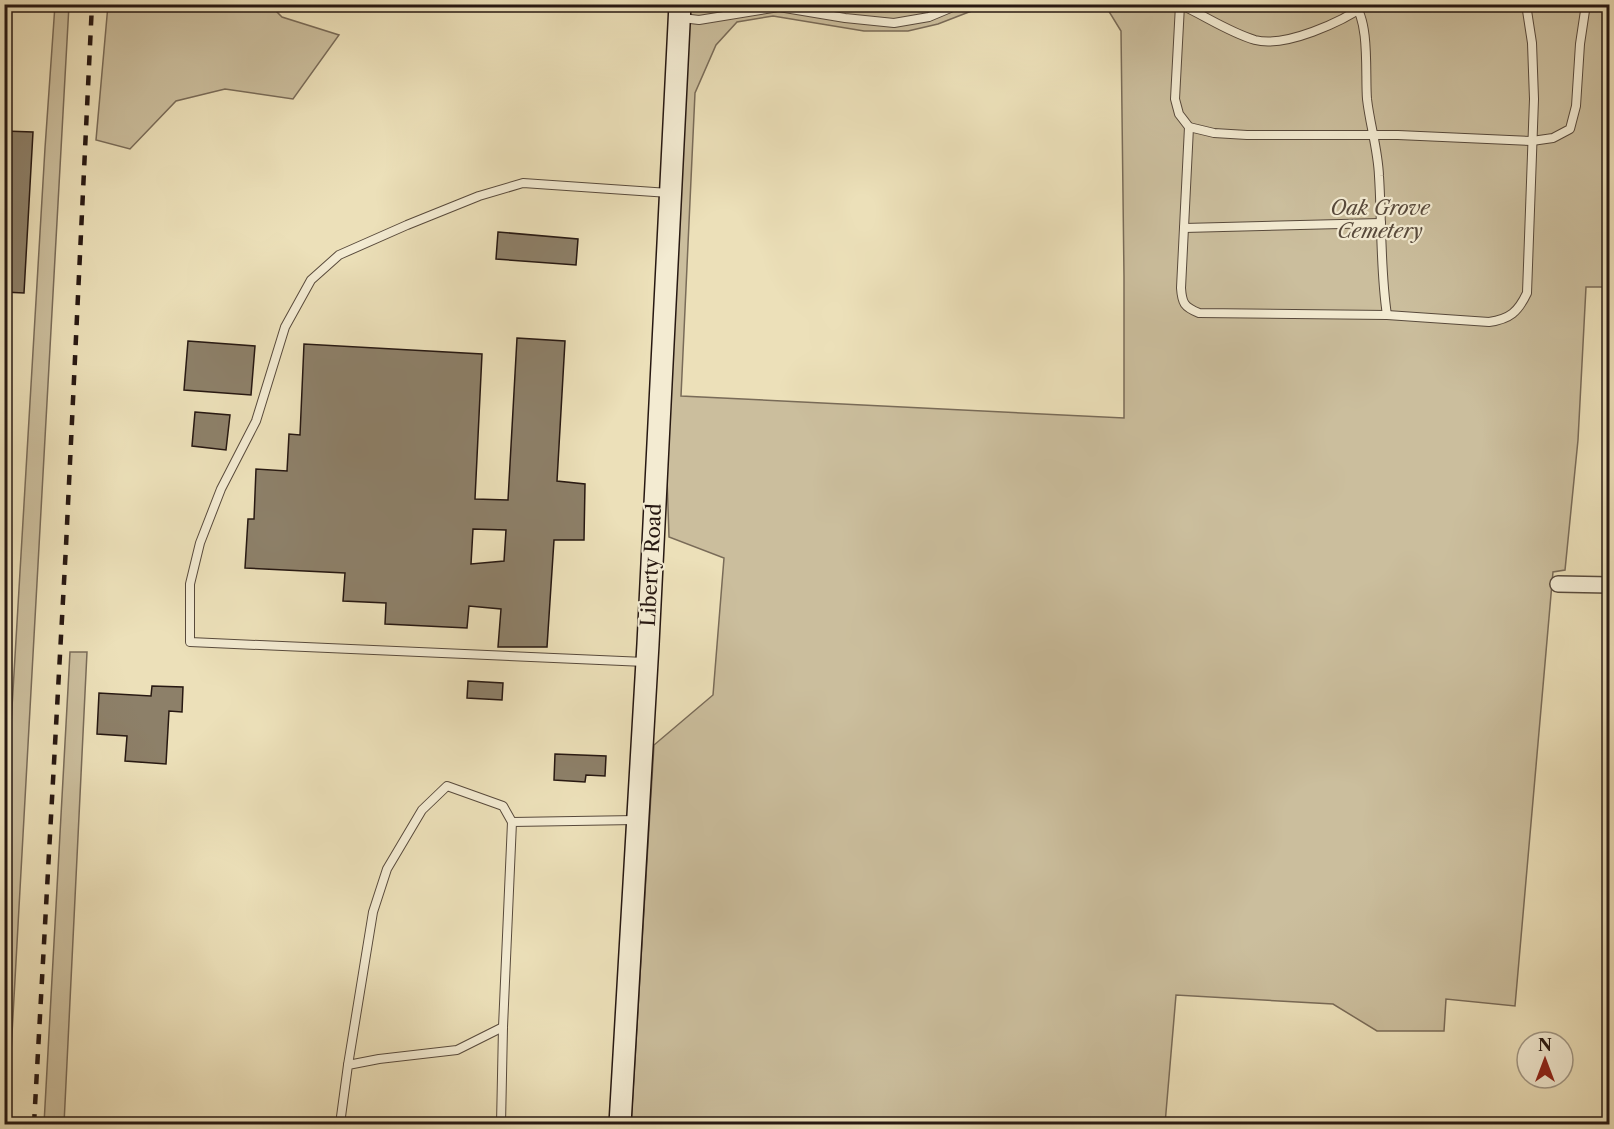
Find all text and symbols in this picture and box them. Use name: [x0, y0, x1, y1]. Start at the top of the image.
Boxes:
park label: Oak Grove Cemetery: [1330, 196, 1431, 243]
street label: Liberty Road: [636, 503, 666, 627]
north arrow: [1515, 1030, 1575, 1090]
text: N: [1538, 1035, 1552, 1055]

